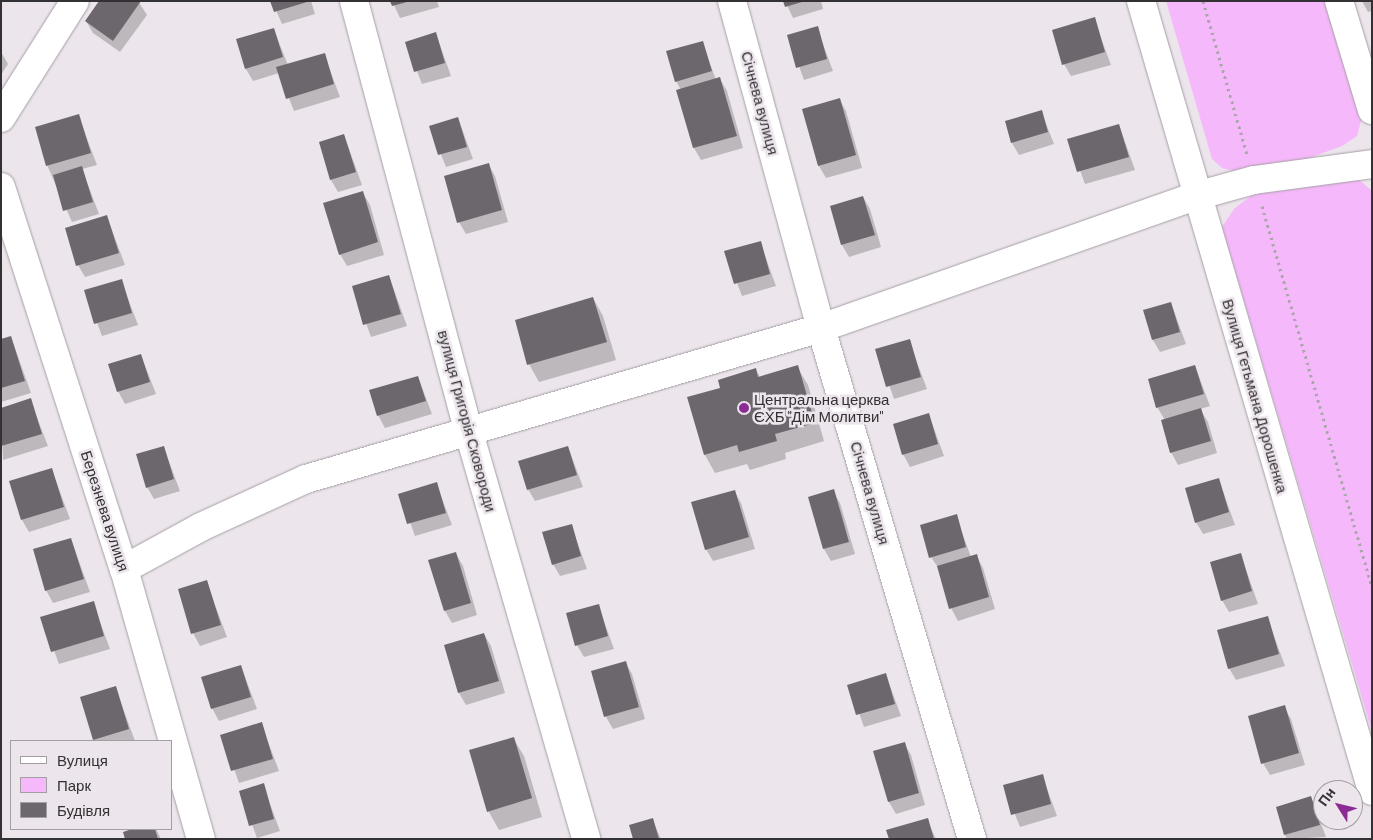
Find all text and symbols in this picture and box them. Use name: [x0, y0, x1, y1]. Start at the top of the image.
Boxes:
street label: Січнева вулиця: [738, 49, 782, 157]
street label: Вулиця Гетьмана Дорошенка: [1219, 297, 1291, 495]
street label: вулиця Григорія Сковороди: [434, 328, 500, 514]
place label: Центральна церква ЄХБ "Дім Молитви": [754, 390, 889, 425]
marker: Центральна церква ЄХБ "Дім Молитви": [738, 402, 750, 414]
street label: Січнева вулиця: [847, 439, 893, 547]
street label: Березнева вулиця: [77, 448, 133, 574]
legend: [10, 740, 172, 830]
text: Вулиця: [57, 751, 108, 769]
text: Парк: [57, 776, 91, 794]
north arrow: [1313, 780, 1363, 830]
text: Пн: [1314, 784, 1339, 809]
text: Будівля: [57, 801, 110, 819]

